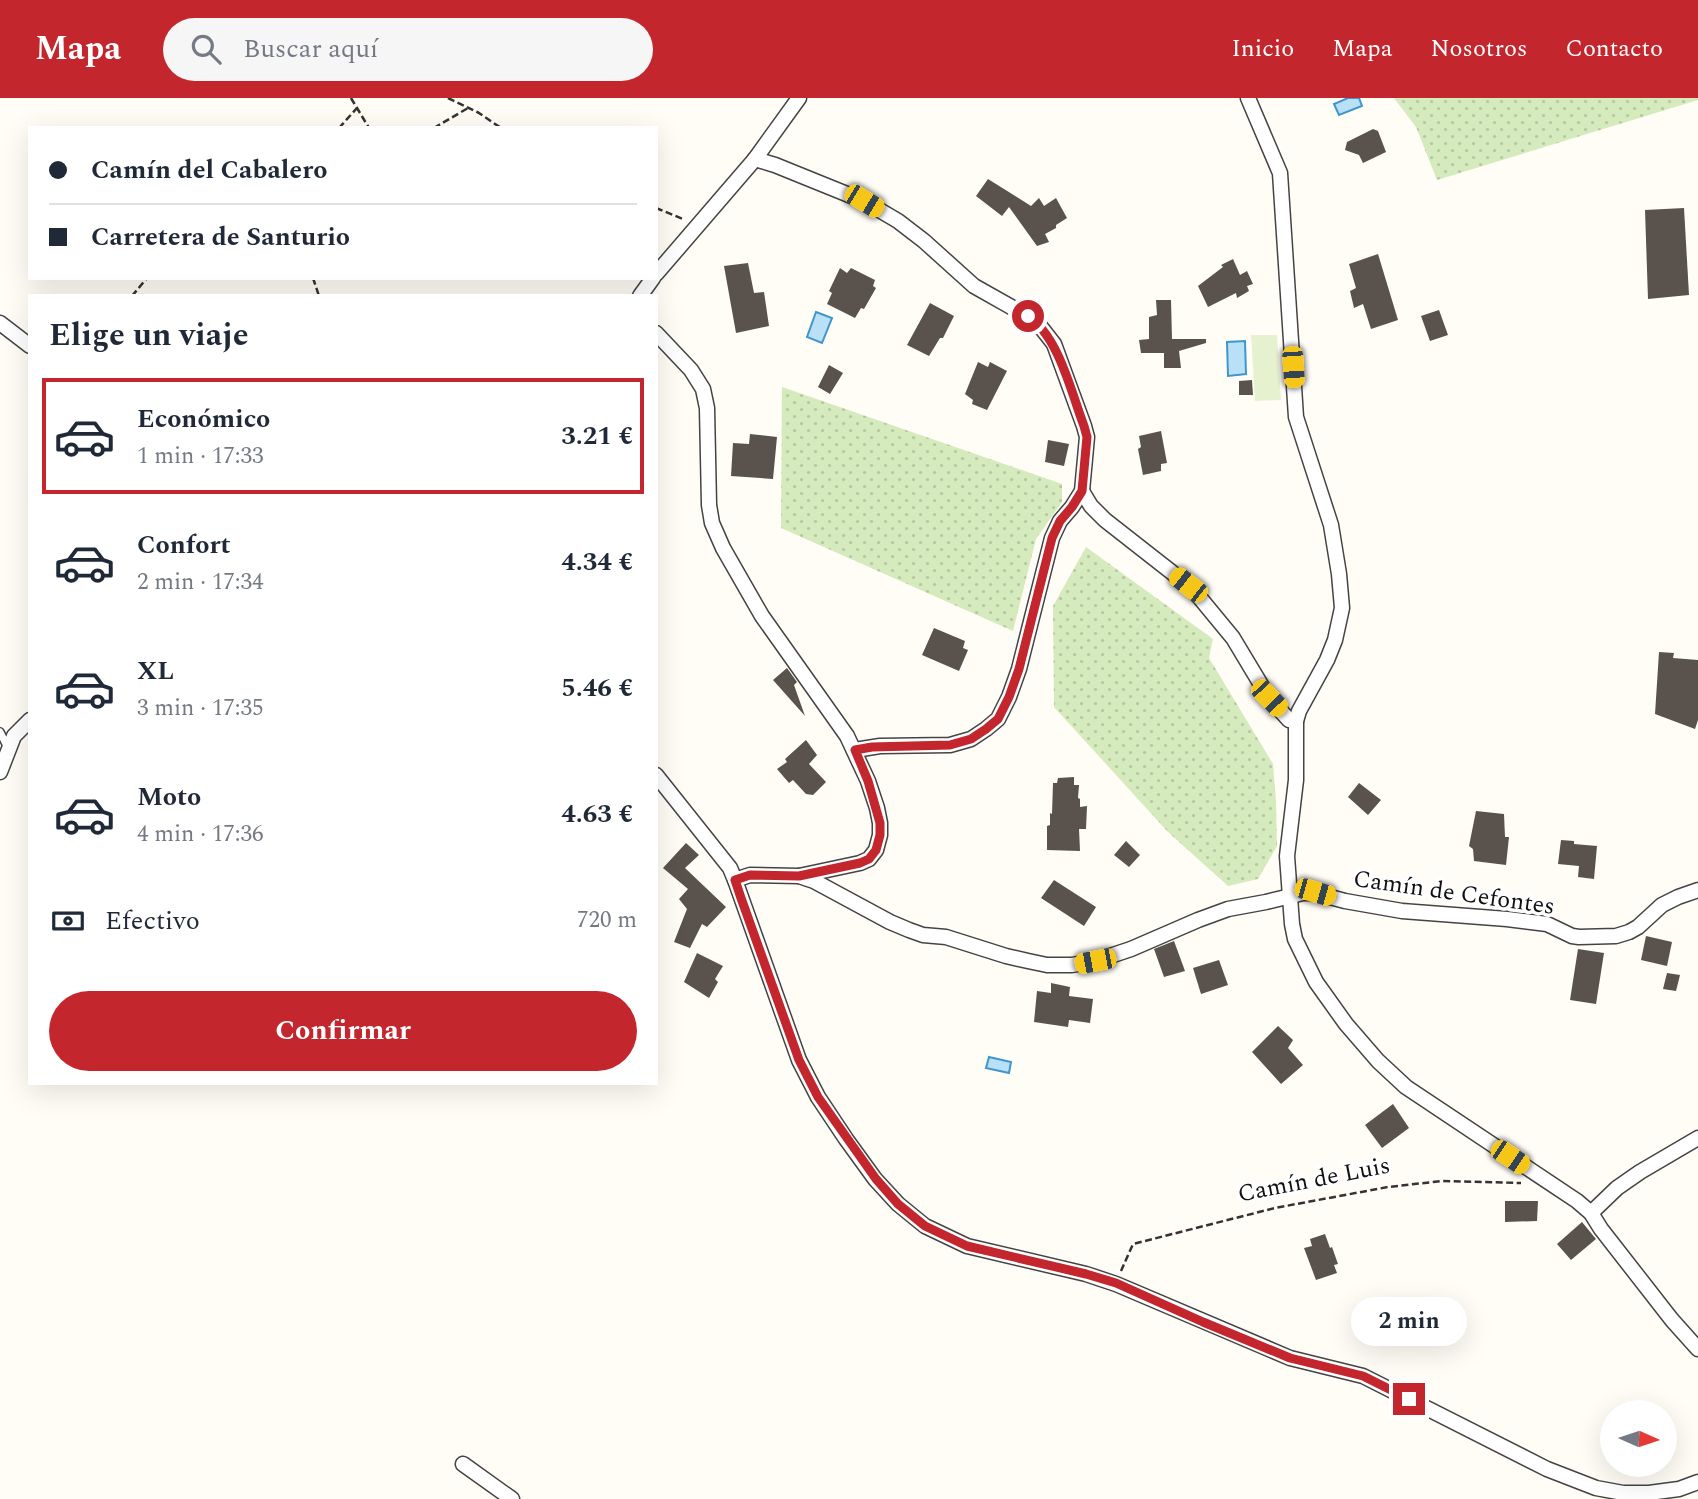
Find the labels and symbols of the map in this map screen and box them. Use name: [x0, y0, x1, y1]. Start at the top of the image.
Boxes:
car: [841, 181, 888, 221]
route start: [1012, 300, 1044, 332]
car: [1282, 345, 1305, 389]
car: [1165, 564, 1212, 606]
car: [1247, 676, 1292, 720]
street label: Camín de Cefontes: [1351, 861, 1557, 925]
car: [1292, 876, 1339, 908]
car: [1073, 947, 1118, 975]
car: [1487, 1137, 1534, 1177]
street label: Camín de Luis: [1235, 1148, 1393, 1212]
callout: 2 min: [1351, 1298, 1467, 1346]
route end: [1393, 1383, 1425, 1415]
north arrow: [1600, 1400, 1676, 1477]

